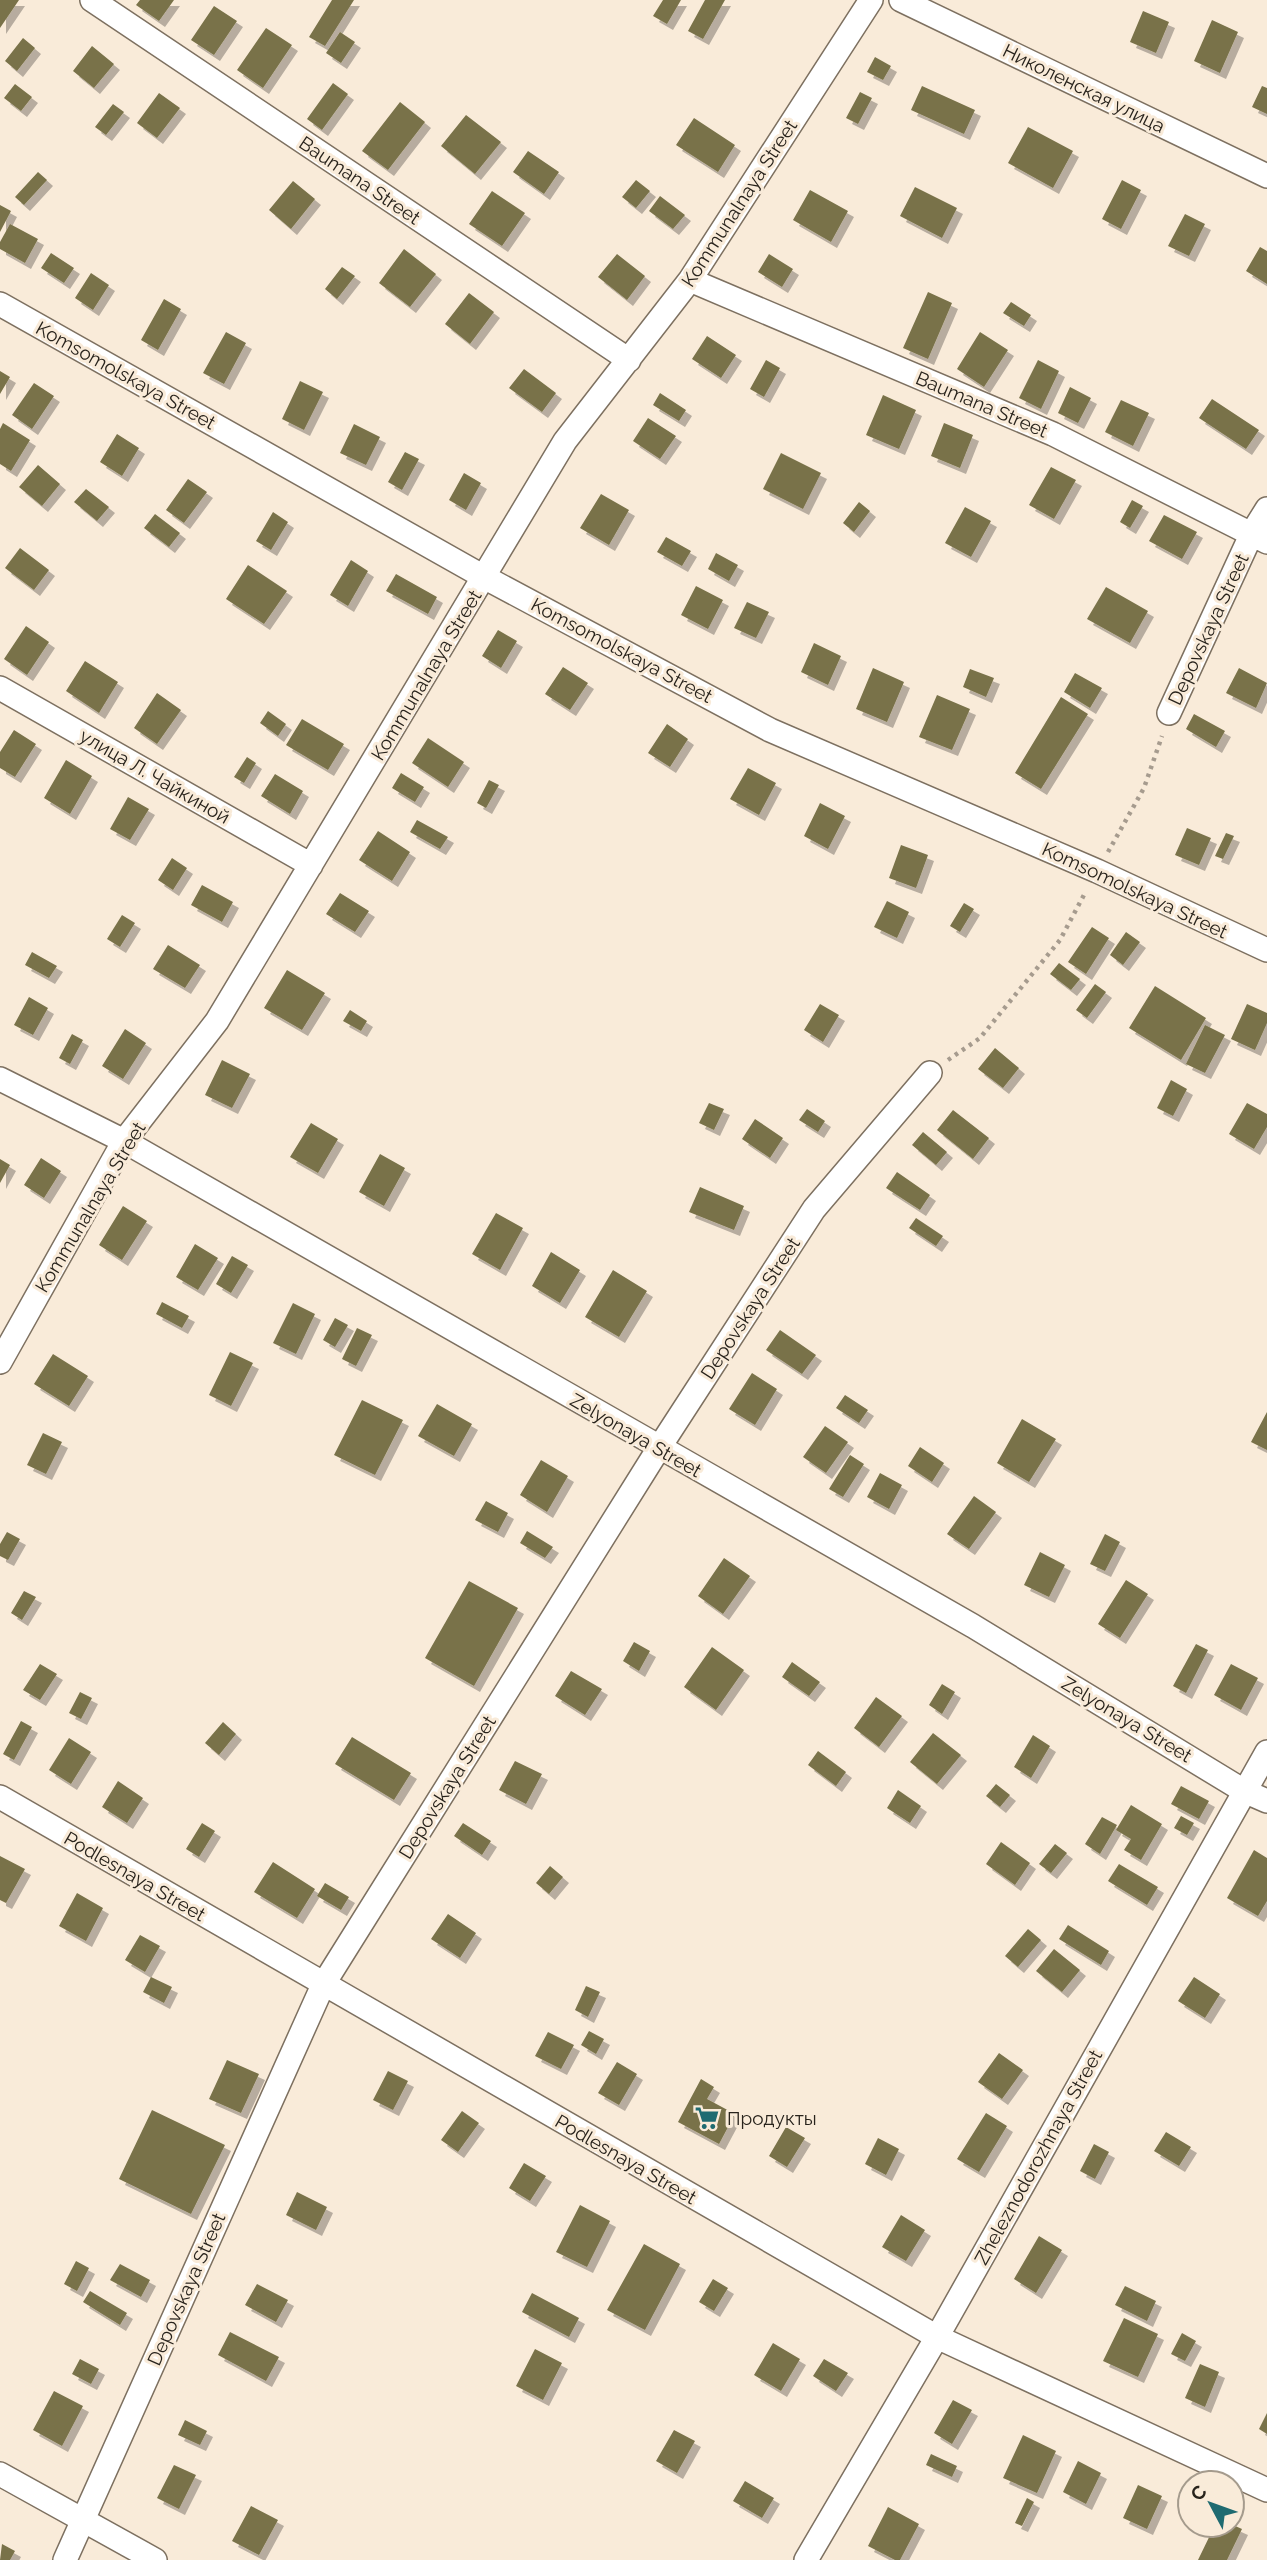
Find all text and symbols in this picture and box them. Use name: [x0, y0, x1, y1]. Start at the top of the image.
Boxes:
street label: Николенская улица: [999, 39, 1169, 137]
street label: Kommunalnaya Street: [677, 115, 802, 291]
street label: Baumana Street: [295, 131, 425, 229]
street label: Komsomolskaya Street: [32, 316, 220, 434]
street label: Baumana Street: [913, 366, 1052, 442]
street label: Depovskaya Street: [1163, 549, 1253, 708]
street label: Kommunalnaya Street: [366, 585, 486, 764]
street label: Komsomolskaya Street: [528, 593, 717, 707]
street label: улица Л. Чайкиной: [76, 724, 234, 828]
street label: Komsomolskaya Street: [1039, 837, 1232, 943]
street label: Kommunalnaya Street: [30, 1117, 150, 1296]
street label: Depovskaya Street: [696, 1233, 804, 1383]
street label: Zelyonaya Street: [566, 1388, 706, 1482]
street label: Zelyonaya Street: [1058, 1671, 1197, 1767]
street label: Depovskaya Street: [394, 1711, 500, 1863]
street label: Podlesnaya Street: [61, 1827, 210, 1926]
street label: Zheleznodorozhnaya Street: [970, 2045, 1107, 2268]
supermarket icon: Продукты: [693, 2104, 721, 2132]
place label: Продукты: [727, 2107, 817, 2129]
street label: Podlesnaya Street: [552, 2110, 701, 2209]
street label: Depovskaya Street: [143, 2209, 230, 2369]
north arrow: [1176, 2469, 1246, 2539]
text: С: [1186, 2481, 1211, 2505]

